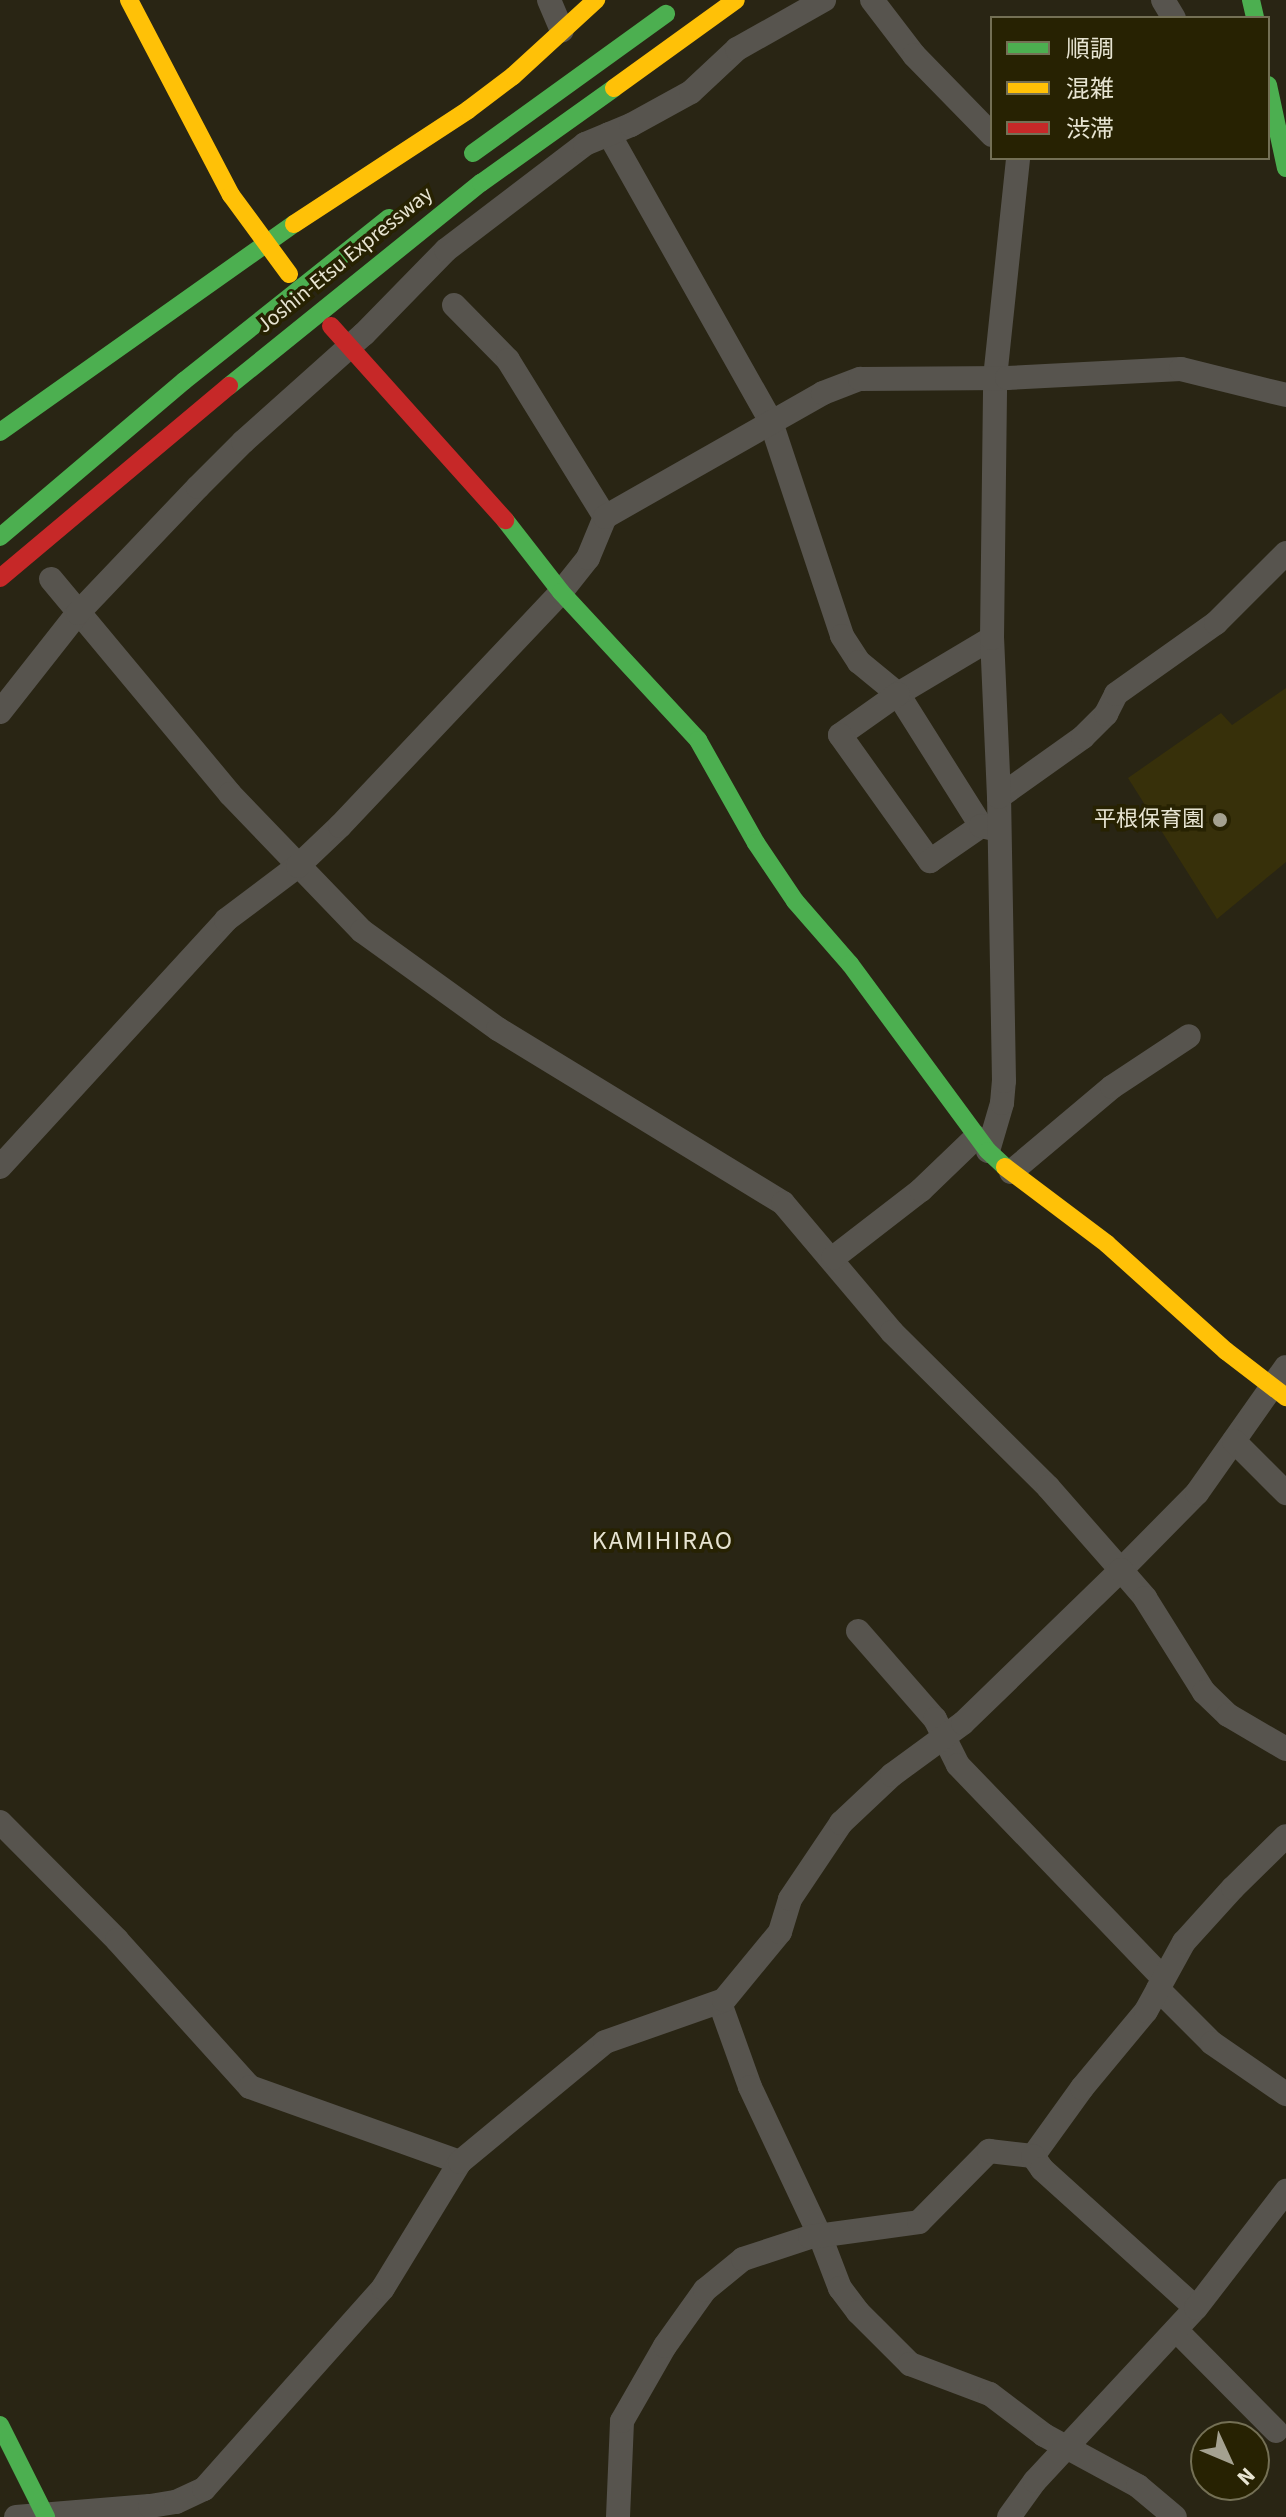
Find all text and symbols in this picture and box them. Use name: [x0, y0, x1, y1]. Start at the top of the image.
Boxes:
legend: [990, 16, 1270, 160]
text: 順調: [1066, 32, 1114, 67]
text: 混雑: [1066, 72, 1114, 107]
text: 渋滞: [1066, 112, 1114, 147]
street label: Joshin-Etsu Expressway: [252, 181, 438, 339]
place label: 平根保育園: [1094, 807, 1204, 833]
marker: 平根保育園: [1211, 811, 1229, 829]
district label: KAMIHIRAO: [592, 1525, 734, 1557]
north arrow: [1190, 2421, 1270, 2501]
text: N: [1229, 2460, 1262, 2493]

